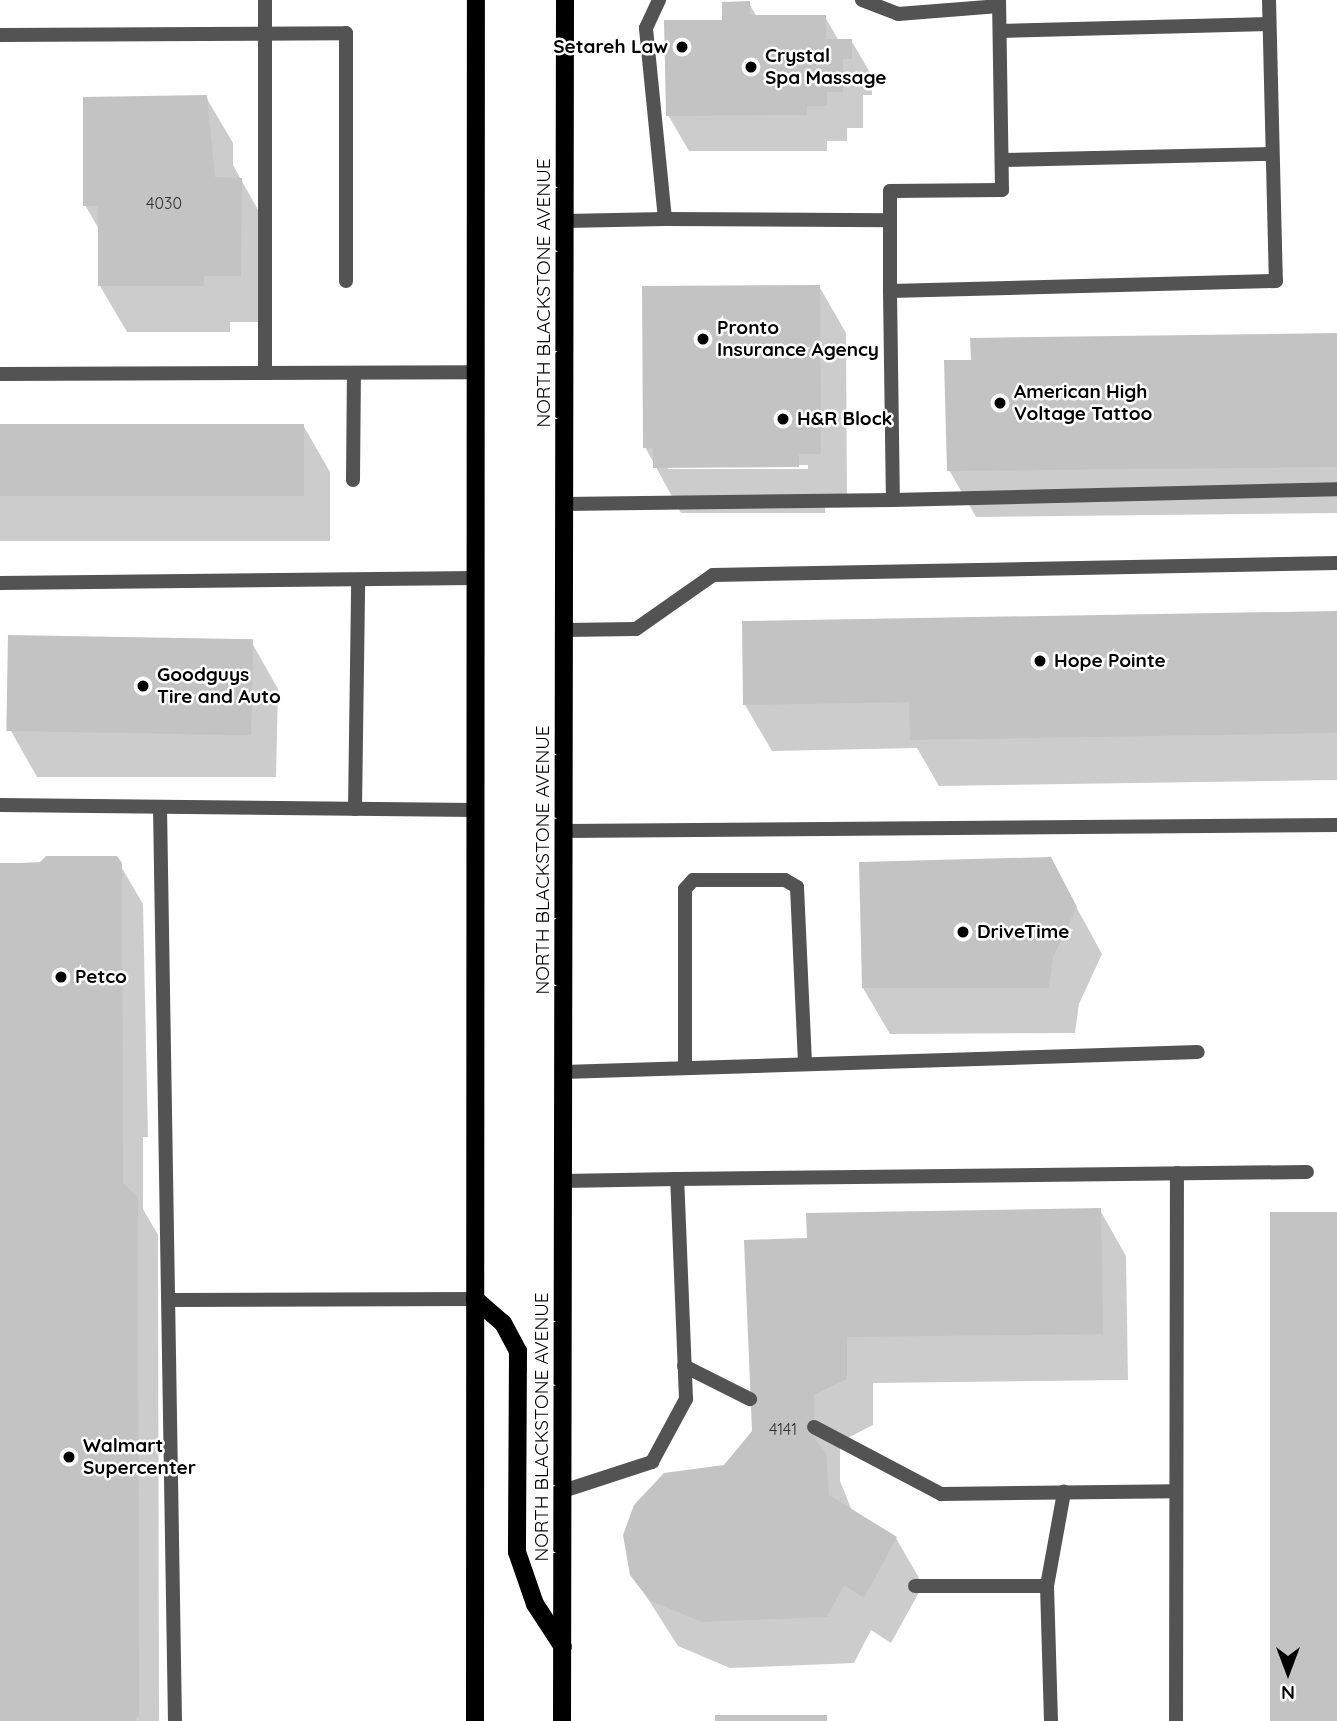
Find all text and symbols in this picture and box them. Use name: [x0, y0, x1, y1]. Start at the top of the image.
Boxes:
place label: Setareh Law: [553, 36, 668, 58]
marker: Setareh Law: [674, 39, 690, 55]
place label: Crystal Spa Massage: [765, 45, 886, 89]
marker: Crystal Spa Massage: [743, 59, 759, 75]
street label: NORTH BLACKSTONE AVENUE: [533, 158, 555, 428]
house number: 4030: [146, 193, 182, 213]
place label: Pronto Insurance Agency: [717, 317, 879, 361]
marker: Pronto Insurance Agency: [695, 331, 711, 347]
place label: American High Voltage Tattoo: [1014, 381, 1152, 425]
marker: American High Voltage Tattoo: [992, 395, 1008, 411]
place label: H&R Block: [797, 408, 892, 430]
marker: H&R Block: [775, 411, 791, 427]
place label: Hope Pointe: [1054, 650, 1166, 672]
marker: Hope Pointe: [1032, 653, 1048, 669]
place label: Goodguys Tire and Auto: [157, 664, 281, 708]
marker: Goodguys Tire and Auto: [135, 678, 151, 694]
street label: NORTH BLACKSTONE AVENUE: [532, 725, 554, 995]
place label: DriveTime: [977, 921, 1069, 943]
marker: DriveTime: [955, 924, 971, 940]
place label: Petco: [75, 966, 127, 988]
marker: Petco: [53, 969, 69, 985]
street label: NORTH BLACKSTONE AVENUE: [531, 1292, 553, 1562]
house number: 4141: [769, 1419, 797, 1439]
place label: Walmart Supercenter: [83, 1435, 196, 1479]
marker: Walmart Supercenter: [61, 1449, 77, 1465]
north arrow: [1253, 1637, 1323, 1707]
text: N: [1281, 1681, 1295, 1705]

